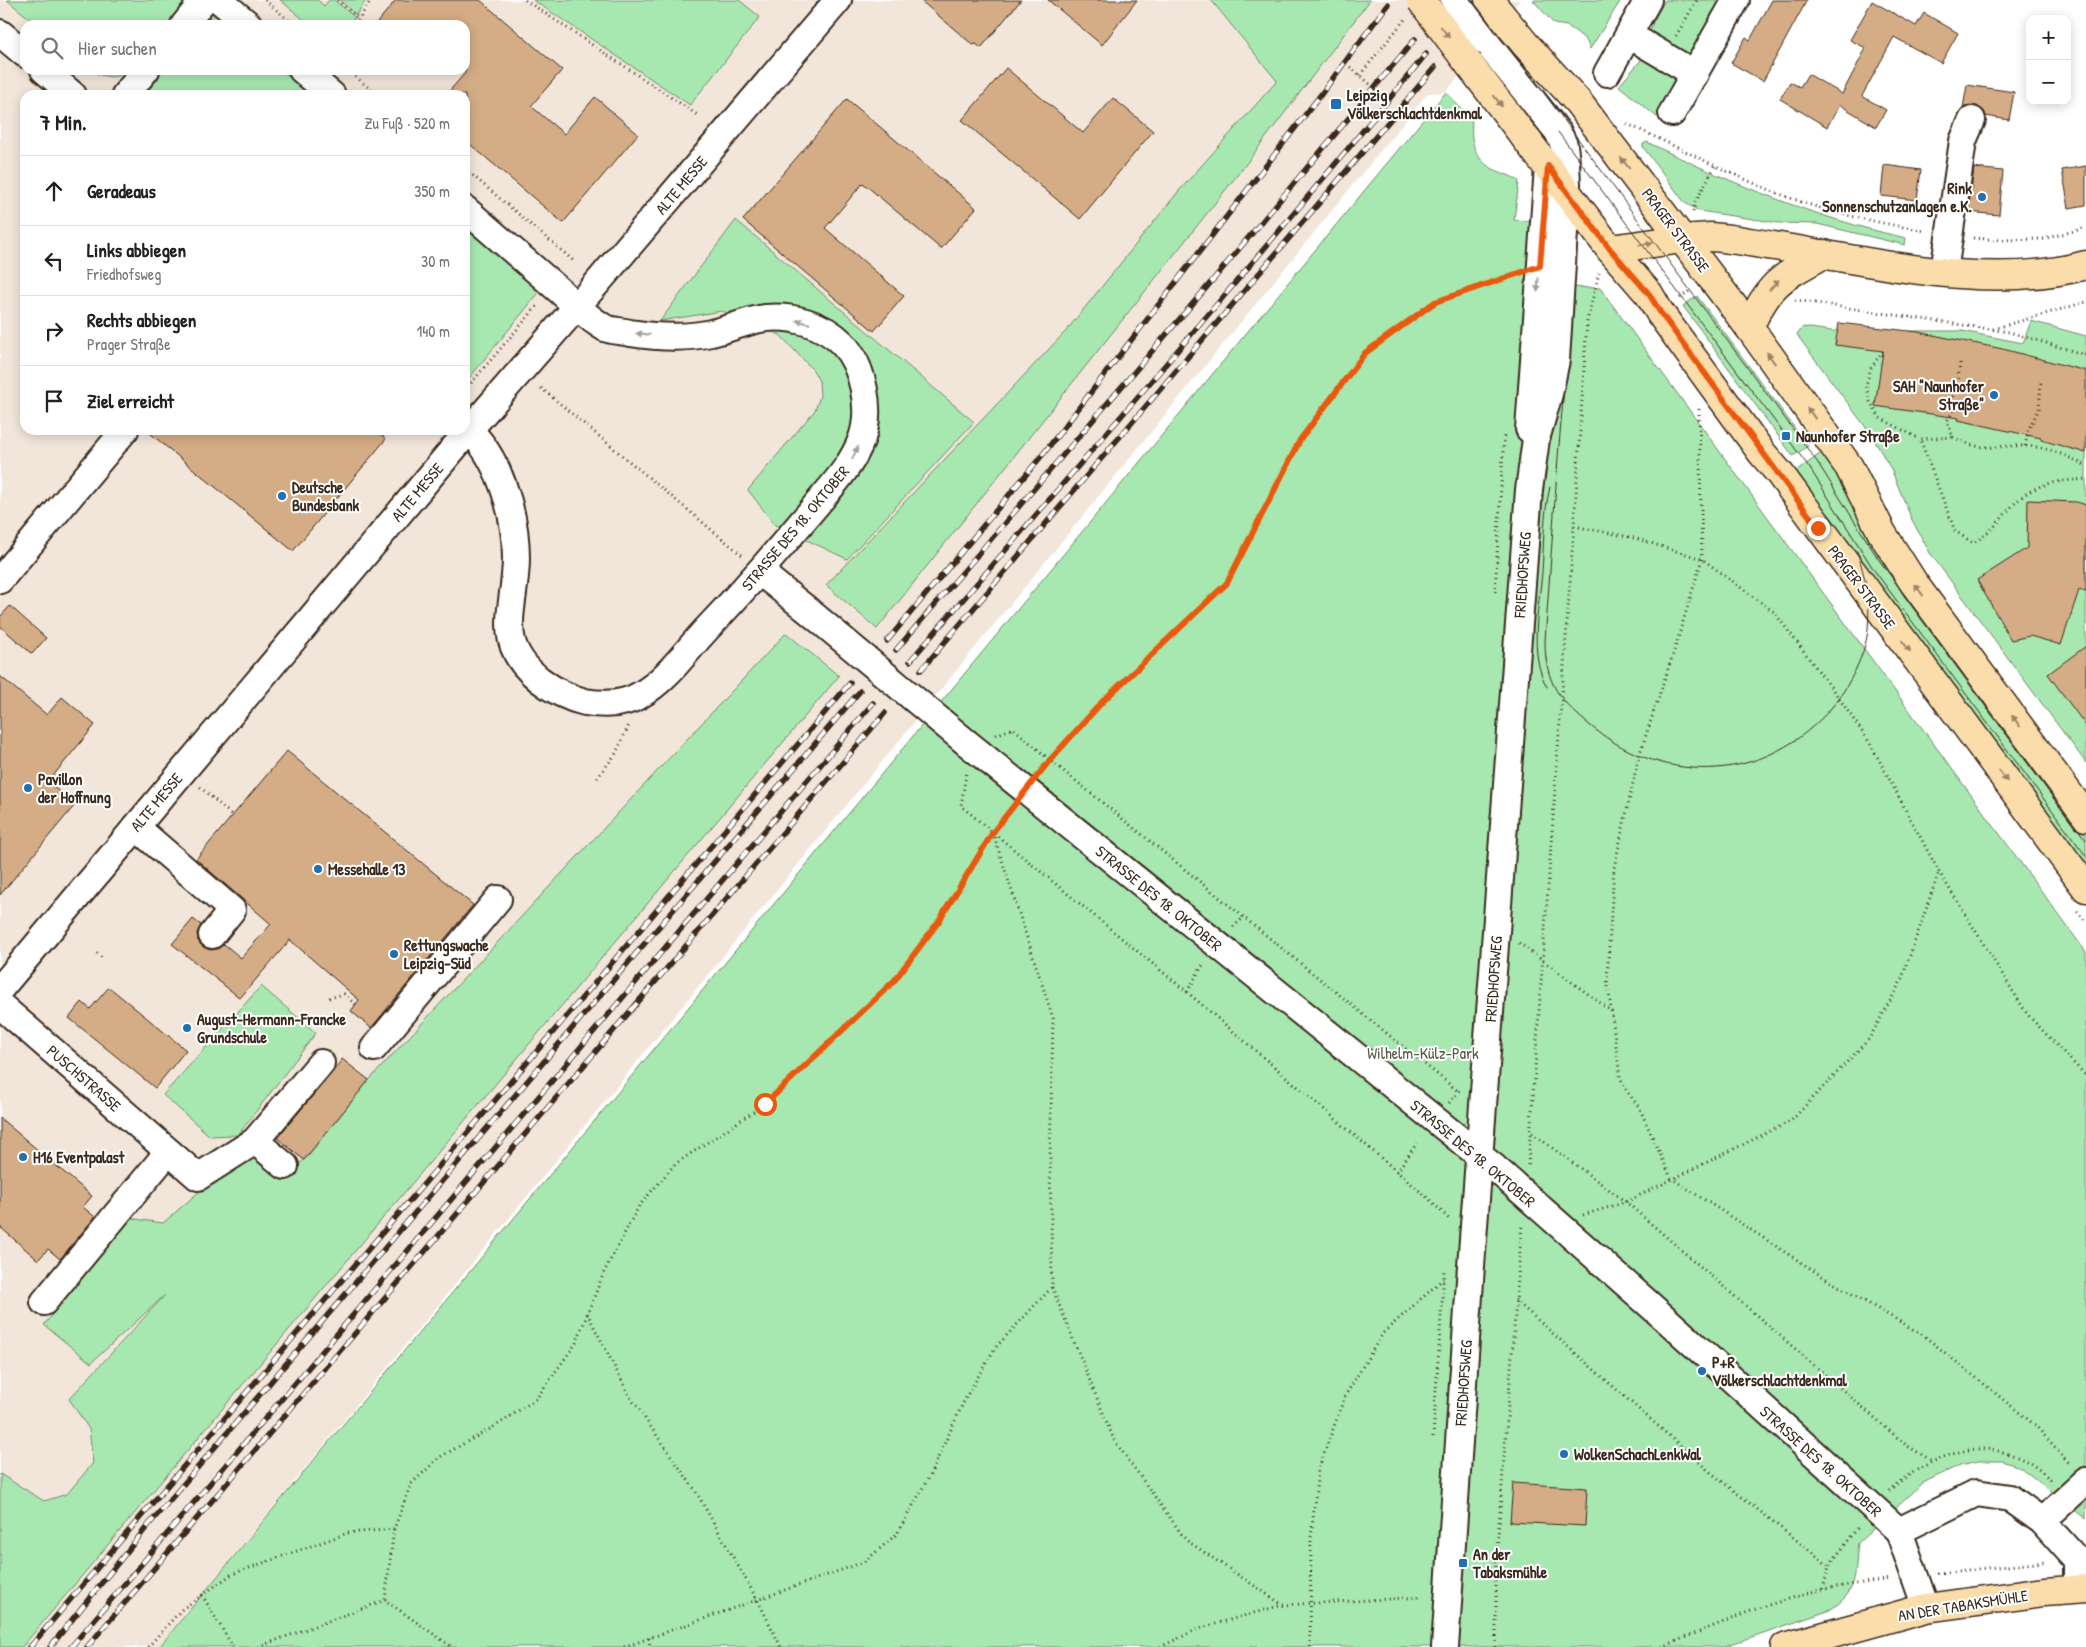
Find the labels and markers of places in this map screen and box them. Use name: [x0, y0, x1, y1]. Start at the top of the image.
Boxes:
place label: Leipzig Völkerschlachtdenkmal: [1347, 84, 1483, 124]
marker: Leipzig Völkerschlachtdenkmal: [1329, 97, 1343, 111]
place label: Rink Sonnenschutzanlagen e.K.: [1822, 177, 1972, 218]
marker: Rink Sonnenschutzanlagen e.K.: [1976, 191, 1988, 203]
place label: SAH "Naunhofer Straße": [1893, 375, 1985, 416]
marker: SAH "Naunhofer Straße": [1988, 389, 2000, 401]
place label: Naunhofer Straße: [1796, 425, 1900, 448]
marker: Naunhofer Straße: [1780, 430, 1792, 442]
place label: Deutsche Bundesbank: [292, 476, 360, 516]
marker: Deutsche Bundesbank: [276, 490, 288, 502]
place label: Pavillon der Hoffnung: [38, 768, 111, 809]
marker: Pavillon der Hoffnung: [22, 782, 34, 794]
place label: Messehalle 13: [328, 858, 406, 880]
marker: Messehalle 13: [312, 863, 324, 875]
place label: Rettungswache Leipzig-Süd: [404, 934, 489, 975]
marker: Rettungswache Leipzig-Süd: [388, 948, 400, 960]
place label: August-Hermann-Francke Grundschule: [197, 1008, 346, 1048]
marker: August-Hermann-Francke Grundschule: [181, 1022, 193, 1034]
place label: H16 Eventpalast: [33, 1146, 125, 1169]
marker: H16 Eventpalast: [17, 1151, 29, 1163]
place label: P+R Völkerschlachtdenkmal: [1712, 1351, 1848, 1391]
marker: P+R Völkerschlachtdenkmal: [1696, 1365, 1708, 1377]
place label: WolkenSchachLenkWal: [1574, 1443, 1702, 1465]
marker: WolkenSchachLenkWal: [1558, 1448, 1570, 1460]
place label: An der Tabaksmühle: [1472, 1543, 1548, 1583]
marker: An der Tabaksmühle: [1457, 1557, 1469, 1569]

